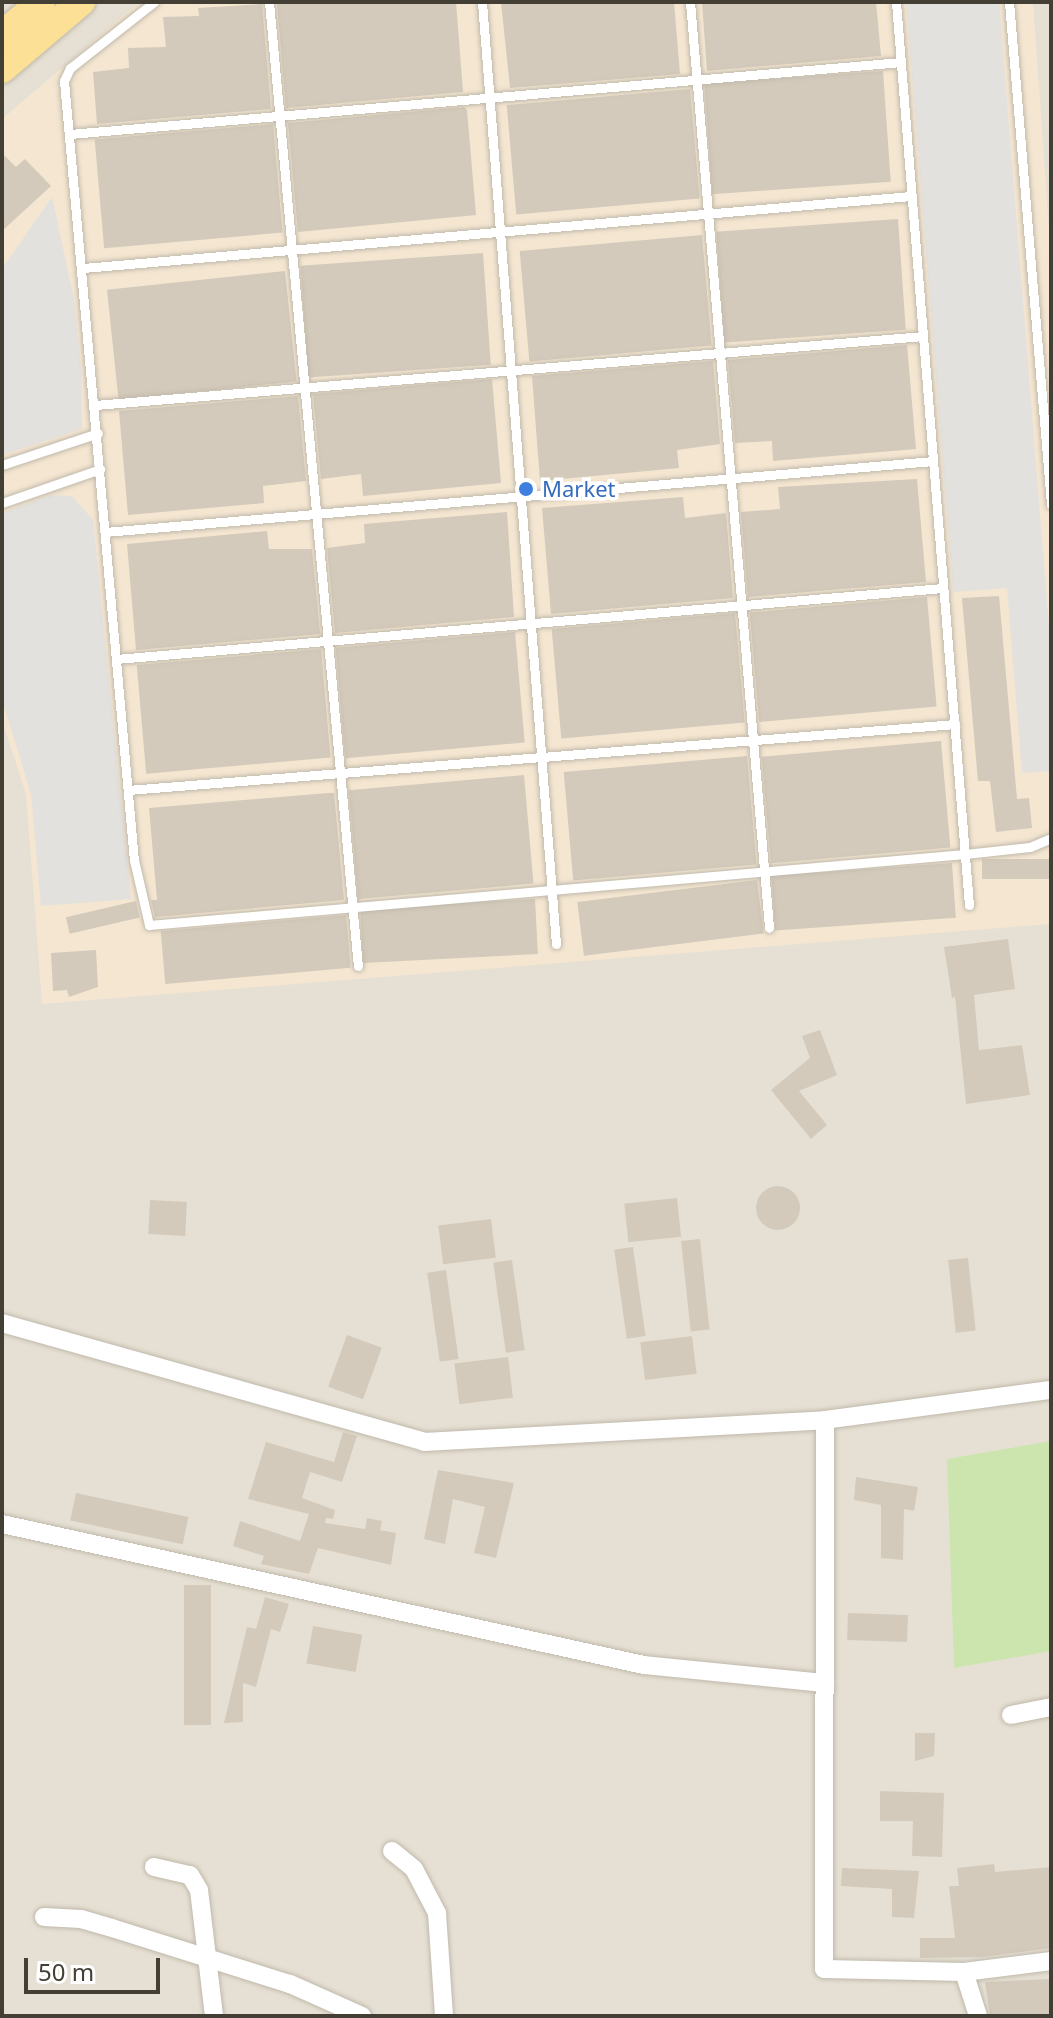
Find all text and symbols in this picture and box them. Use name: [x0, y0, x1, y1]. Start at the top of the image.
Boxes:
place label: Market: [542, 476, 615, 502]
marker: Market: [517, 480, 535, 498]
scale bar: [28, 1942, 164, 1992]
text: 50 m: [38, 1955, 94, 1988]

